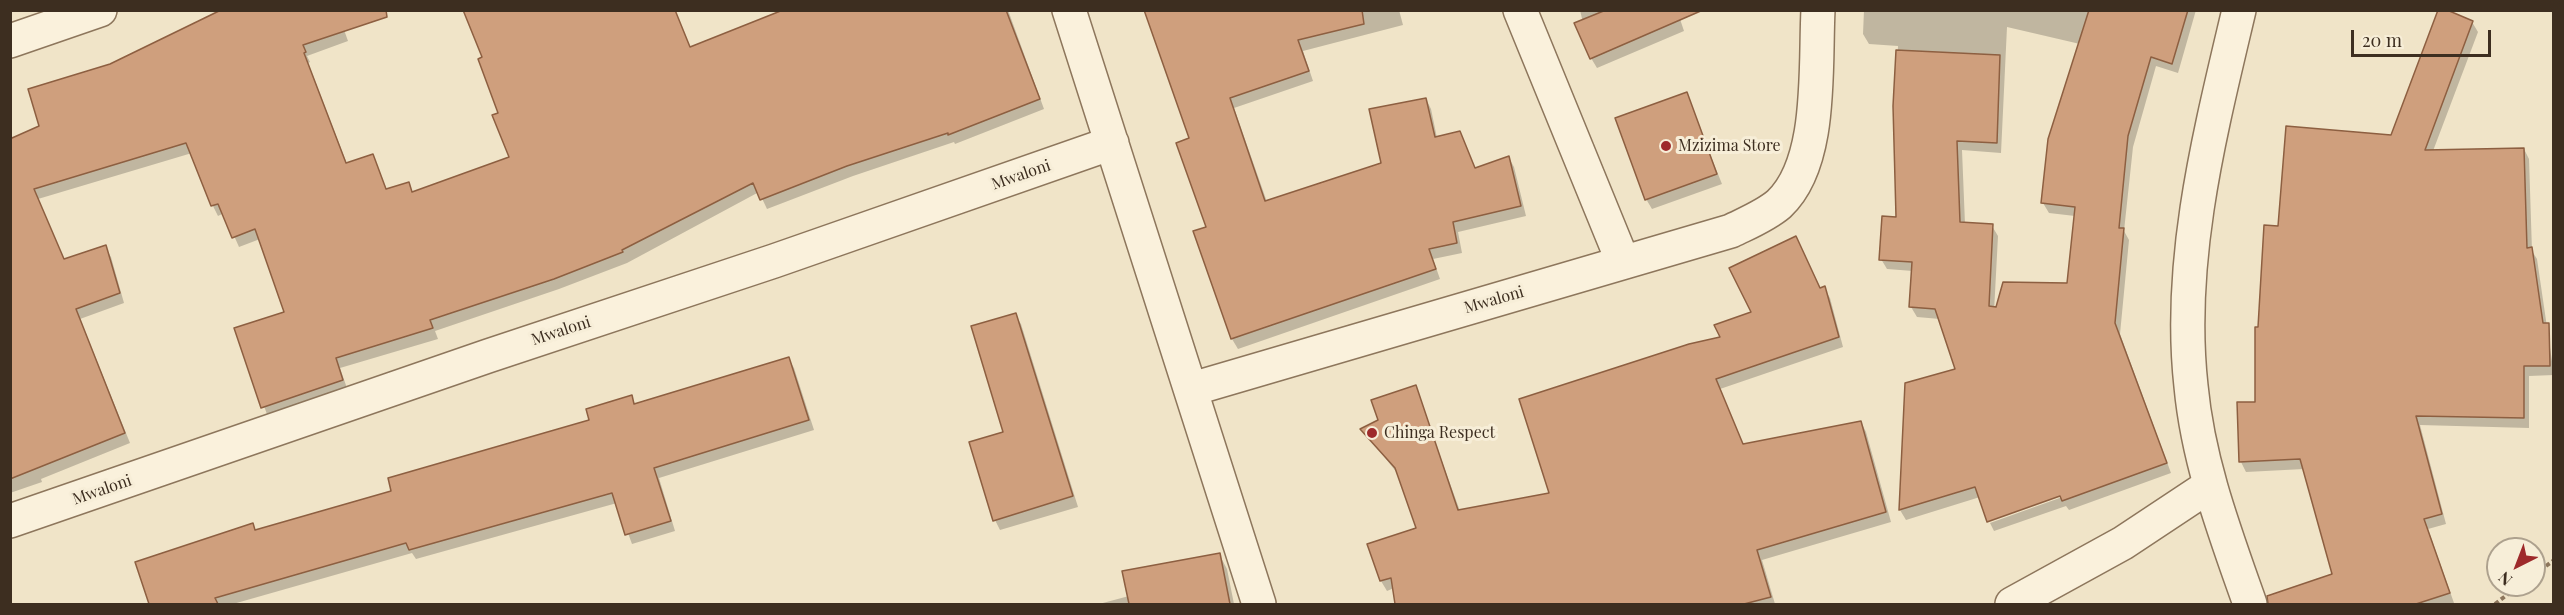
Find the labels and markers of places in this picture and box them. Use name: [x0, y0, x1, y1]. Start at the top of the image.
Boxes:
place label: Mzizima Store: [1678, 136, 1781, 156]
marker: Mzizima Store: [1659, 139, 1673, 153]
place label: Chinga Respect: [1384, 423, 1495, 443]
marker: Chinga Respect: [1365, 426, 1379, 440]

